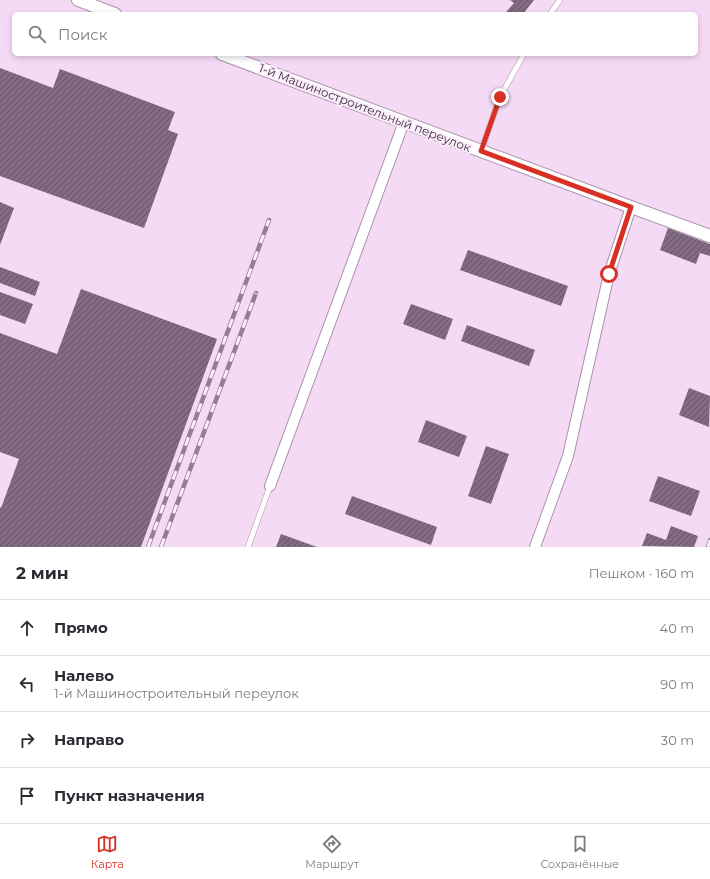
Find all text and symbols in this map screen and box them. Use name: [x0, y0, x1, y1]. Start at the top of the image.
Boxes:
search box: [12, 12, 698, 56]
icon: search: [26, 23, 48, 45]
text: Поиск: [58, 25, 107, 44]
street label: 1-й Машиностроительный переулок: [257, 60, 473, 155]
route end: [491, 88, 509, 106]
route start: [600, 265, 618, 283]
text: 2 мин: [16, 563, 69, 583]
text: Пешком · 160 m: [589, 565, 694, 581]
icon: ahead: [16, 617, 38, 639]
text: Прямо: [54, 618, 108, 637]
text: 40 m: [660, 620, 694, 636]
text: Налево: [54, 666, 114, 685]
icon: left: [16, 673, 38, 695]
text: 90 m: [660, 676, 694, 692]
text: 1-й Машиностроительный переулок: [54, 685, 299, 701]
icon: right: [16, 729, 38, 751]
text: Направо: [54, 730, 124, 749]
text: 30 m: [661, 732, 694, 748]
icon: arrive: [16, 785, 38, 807]
text: Пункт назначения: [54, 786, 205, 805]
tab: Карта: [91, 833, 124, 871]
tab: Маршрут: [305, 833, 359, 871]
tab: Сохранённые: [540, 833, 619, 871]

